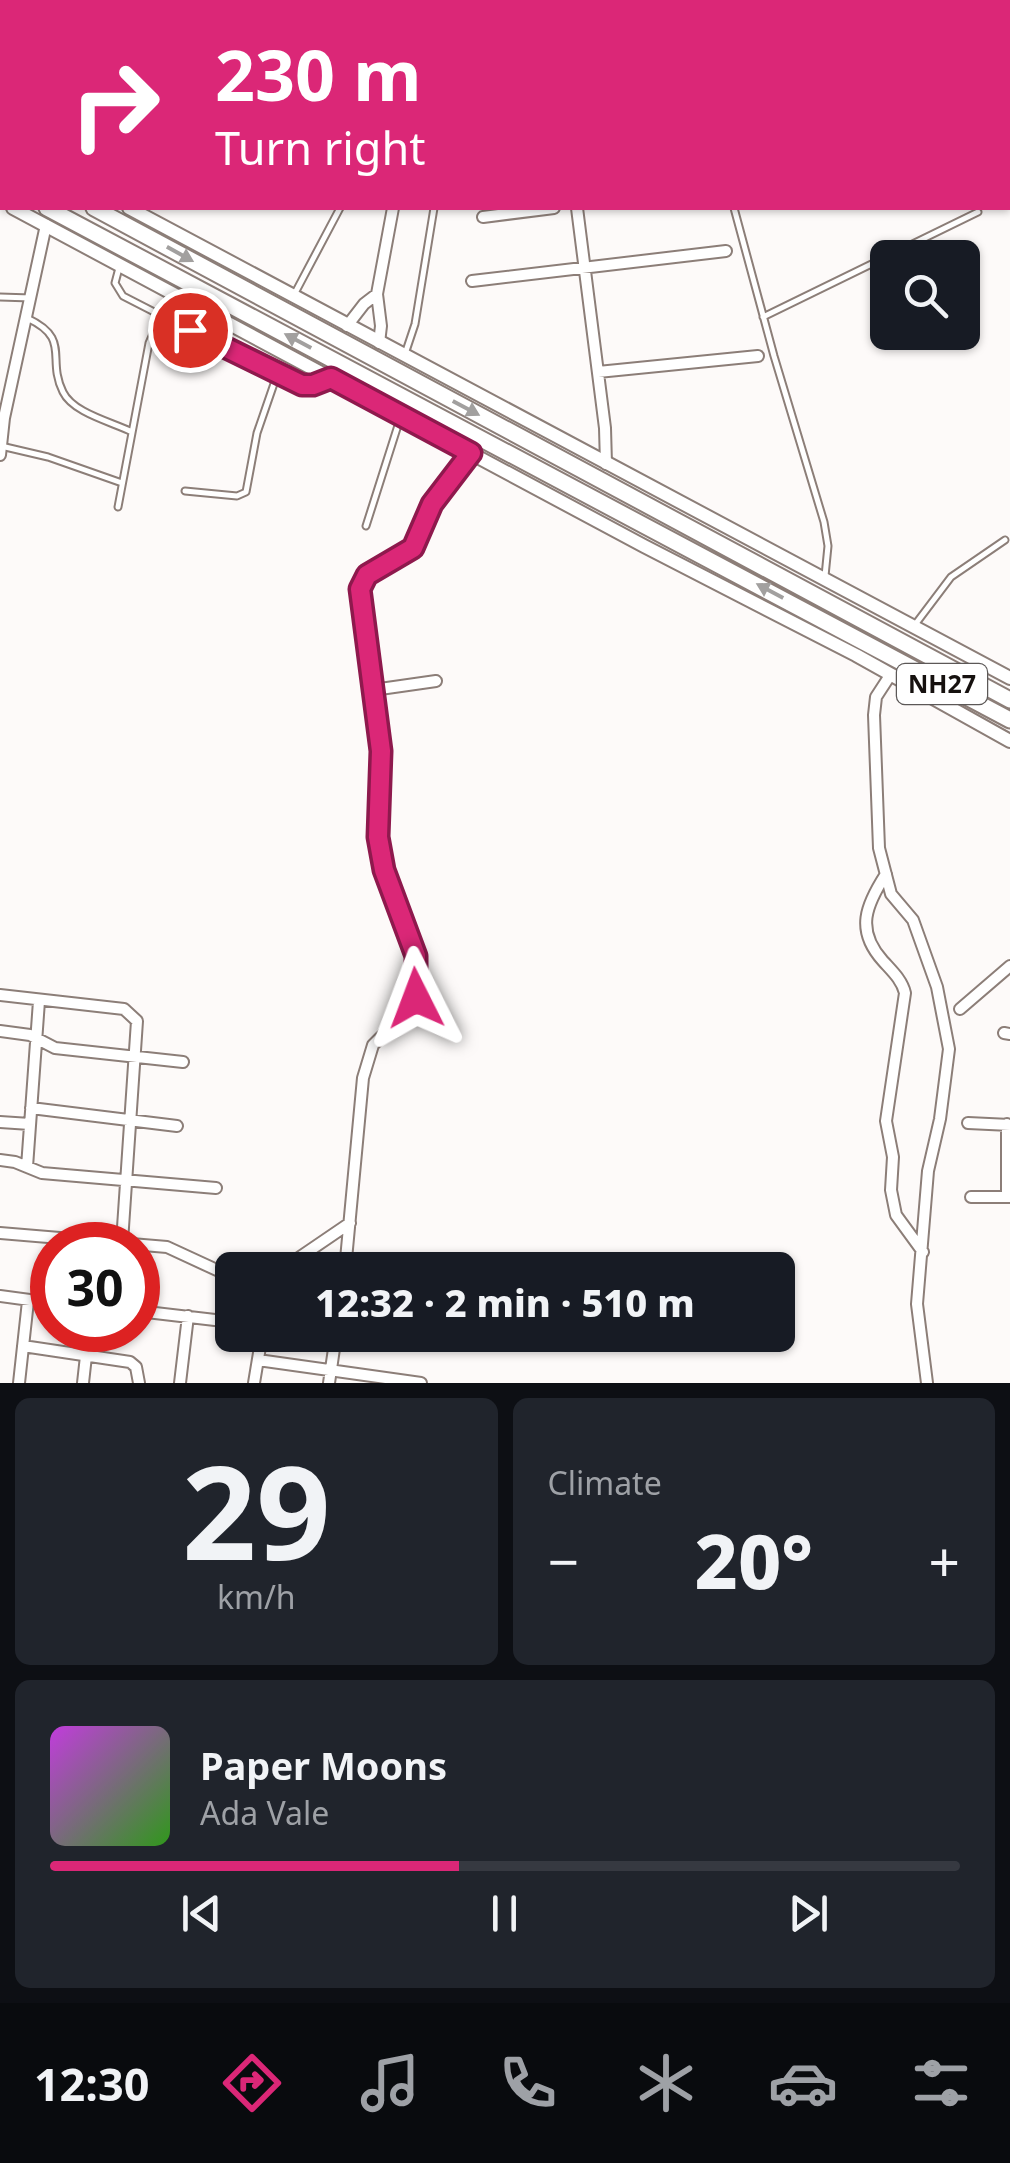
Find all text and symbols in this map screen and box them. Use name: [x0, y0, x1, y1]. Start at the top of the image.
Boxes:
text: 230 m: [215, 26, 422, 122]
icon: right: [50, 40, 180, 170]
text: Turn right: [215, 117, 426, 178]
map controls: [870, 240, 980, 350]
button: search: [870, 240, 980, 350]
one-way arrow: [166, 245, 194, 262]
pin: [148, 288, 233, 373]
icon: arrive: [163, 303, 218, 358]
one-way arrow: [283, 332, 312, 349]
one-way arrow: [452, 399, 481, 416]
one-way arrow: [756, 583, 785, 600]
road number: NH27: [897, 664, 987, 704]
position arrow: [364, 946, 468, 1050]
speed limit sign: 30: [30, 1222, 160, 1352]
text: 12:32 · 2 min · 510 m: [315, 1276, 695, 1328]
text: 29: [182, 1421, 331, 1598]
text: Climate: [548, 1461, 662, 1504]
text: 20°: [695, 1509, 813, 1611]
text: −: [548, 1523, 579, 1598]
text: +: [929, 1523, 960, 1598]
text: km/h: [217, 1575, 296, 1618]
text: Paper Moons: [200, 1739, 447, 1791]
text: Ada Vale: [200, 1791, 329, 1834]
icon: previous: [174, 1886, 229, 1941]
icon: pause: [477, 1886, 532, 1941]
icon: next: [781, 1886, 836, 1941]
icon: directions: [217, 2048, 287, 2118]
icon: music: [355, 2048, 425, 2118]
icon: phone: [493, 2048, 563, 2118]
icon: climate: [631, 2048, 701, 2118]
icon: car: [768, 2048, 838, 2118]
icon: filters: [906, 2048, 976, 2118]
text: 12:30: [34, 2053, 149, 2114]

